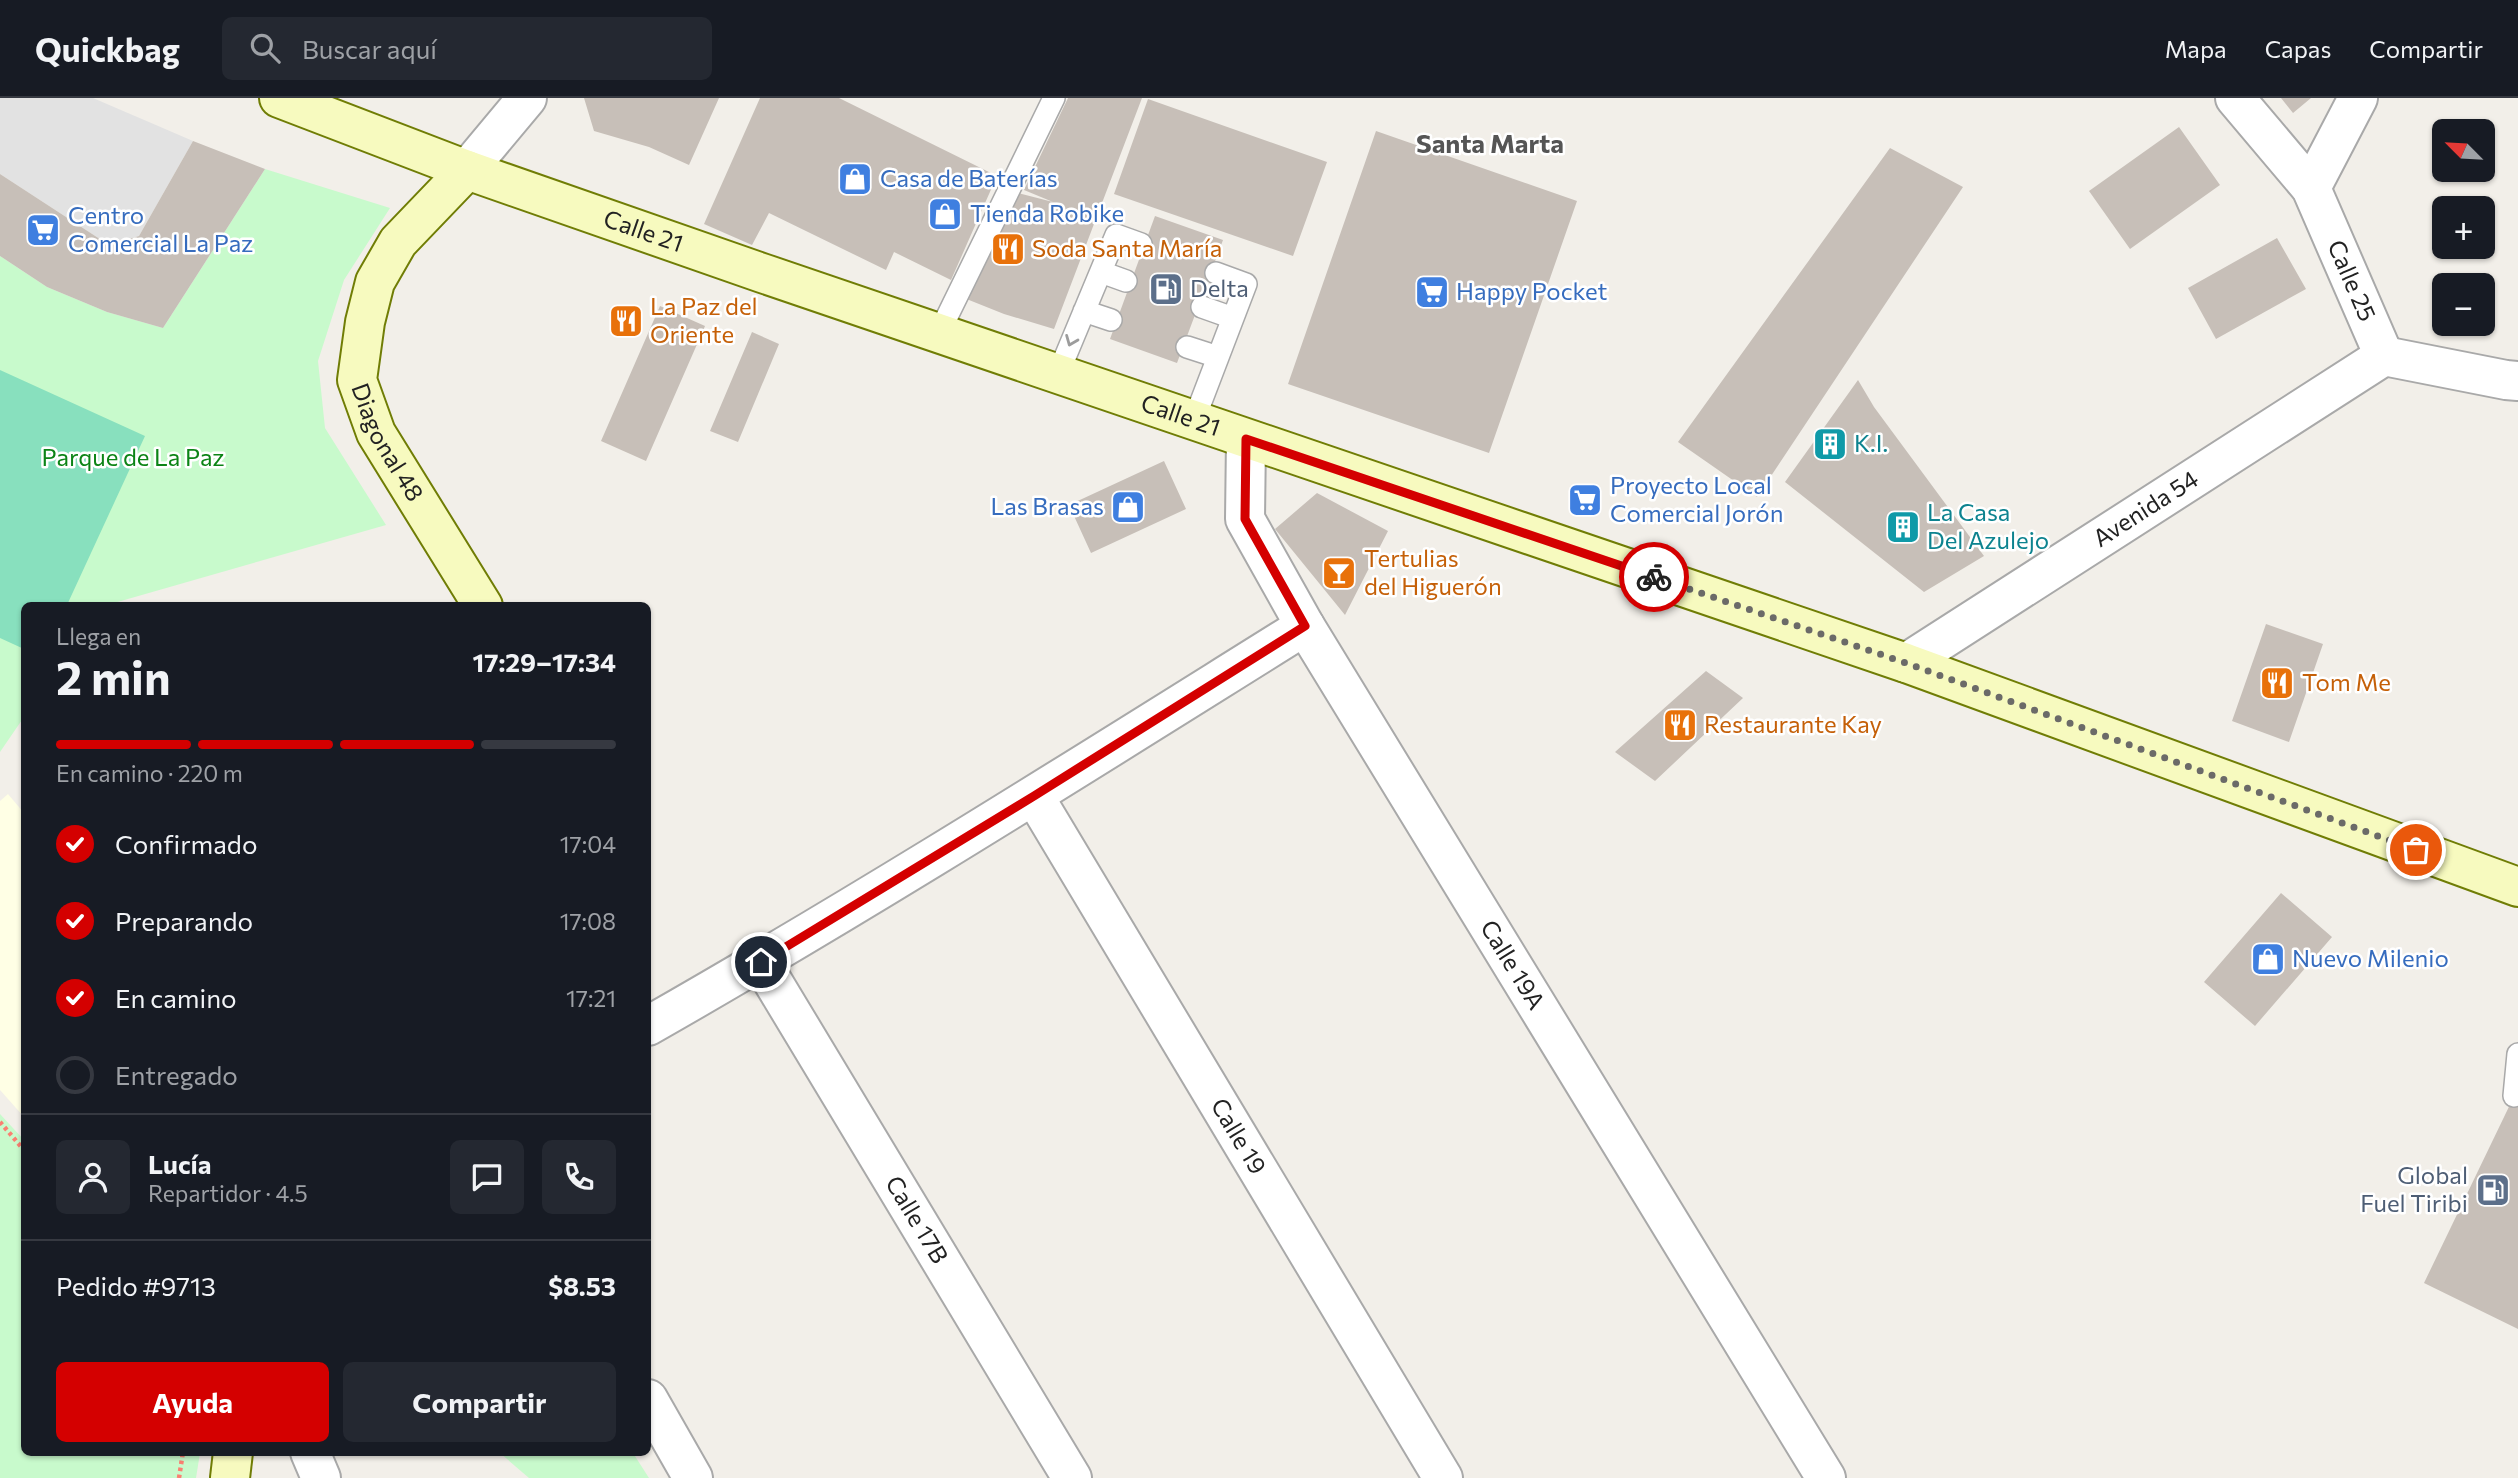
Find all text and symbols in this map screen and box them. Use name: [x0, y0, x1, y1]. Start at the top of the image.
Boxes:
search box: [222, 17, 712, 80]
text: Quickbag: [35, 28, 180, 69]
icon: search: [246, 29, 284, 67]
text: Buscar aquí: [302, 33, 437, 64]
text: Mapa: [2165, 34, 2227, 63]
text: Capas: [2265, 34, 2331, 63]
text: Compartir: [2369, 34, 2483, 63]
north arrow: [2432, 119, 2496, 182]
map controls: [2432, 119, 2495, 336]
district label: Santa Marta: [1416, 127, 1564, 158]
shop icon: Casa de Baterías: [836, 160, 874, 198]
place label: Casa de Baterías: [880, 163, 1058, 192]
shop icon: Tienda Robike: [926, 195, 964, 233]
button: +: [2432, 196, 2495, 259]
place label: Tienda Robike: [970, 198, 1124, 227]
place label: Centro Comercial La Paz: [68, 200, 253, 257]
street label: Calle 21: [600, 203, 687, 257]
supermarket icon: Centro Comercial La Paz: [24, 211, 62, 249]
restaurant icon: Soda Santa María: [989, 230, 1027, 268]
place label: Soda Santa María: [1032, 233, 1222, 262]
street label: Calle 25: [2322, 235, 2383, 325]
fuel station icon: Delta: [1147, 270, 1185, 308]
place label: Delta: [1190, 273, 1249, 302]
supermarket icon: Happy Pocket: [1413, 273, 1451, 311]
button: −: [2432, 273, 2495, 336]
place label: Happy Pocket: [1456, 276, 1607, 305]
place label: La Paz del Oriente: [650, 291, 758, 348]
restaurant icon: La Paz del Oriente: [607, 302, 645, 340]
one-way arrow: [1065, 335, 1079, 347]
street label: Diagonal 48: [346, 379, 431, 506]
street label: Calle 21: [1138, 387, 1225, 441]
building icon: K.I.: [1811, 425, 1849, 463]
place label: K.I.: [1854, 428, 1888, 457]
park label: Parque de La Paz: [41, 442, 225, 471]
street label: Avenida 54: [2087, 463, 2203, 552]
place label: Proyecto Local Comercial Jorón: [1610, 470, 1783, 527]
supermarket icon: Proyecto Local Comercial Jorón: [1566, 481, 1604, 519]
shop icon: Las Brasas: [1109, 488, 1147, 526]
place label: Las Brasas: [990, 491, 1104, 520]
place label: La Casa Del Azulejo: [1927, 497, 2049, 554]
building icon: La Casa Del Azulejo: [1884, 508, 1922, 546]
courier: [1619, 542, 1689, 612]
place label: Tertulias del Higuerón: [1364, 543, 1502, 600]
bar icon: Tertulias del Higuerón: [1320, 554, 1358, 592]
icon: bike: [1635, 558, 1673, 596]
text: Llega en: [56, 622, 141, 650]
text: 17:29–17:34: [472, 646, 616, 677]
text: 2 min: [56, 648, 171, 704]
restaurant icon: Tom Me: [2258, 664, 2296, 702]
place label: Tom Me: [2302, 667, 2391, 696]
restaurant icon: Restaurante Kay: [1661, 706, 1699, 744]
place label: Restaurante Kay: [1704, 709, 1882, 738]
text: En camino · 220 m: [56, 759, 243, 787]
pin: [2386, 820, 2446, 880]
icon: check: [56, 825, 94, 863]
text: Confirmado: [115, 828, 257, 859]
text: 17:04: [560, 830, 616, 858]
icon: bag: [2397, 831, 2435, 869]
icon: check: [56, 902, 94, 940]
text: Preparando: [115, 905, 253, 936]
text: 17:08: [560, 907, 616, 935]
street label: Calle 19A: [1475, 914, 1552, 1014]
pin: [731, 932, 791, 992]
shop icon: Nuevo Milenio: [2249, 940, 2287, 978]
icon: home: [742, 943, 780, 981]
place label: Nuevo Milenio: [2292, 943, 2449, 972]
icon: check: [56, 979, 94, 1017]
text: En camino: [115, 982, 237, 1013]
text: 17:21: [566, 984, 616, 1012]
text: Entregado: [115, 1059, 238, 1090]
street label: Calle 19: [1206, 1092, 1273, 1179]
button: person: [56, 1140, 130, 1214]
button: chat: [450, 1140, 524, 1214]
button: phone: [542, 1140, 616, 1214]
text: Lucía: [148, 1148, 211, 1179]
place label: Global Fuel Tiribi: [2360, 1160, 2468, 1217]
street label: Calle 17B: [880, 1170, 955, 1268]
fuel station icon: Global Fuel Tiribi: [2474, 1171, 2512, 1209]
text: Repartidor · 4.5: [148, 1179, 308, 1207]
text: Pedido #9713: [56, 1270, 216, 1301]
text: $8.53: [548, 1270, 616, 1301]
button: Ayuda: [56, 1362, 329, 1442]
button: Compartir: [343, 1362, 616, 1442]

